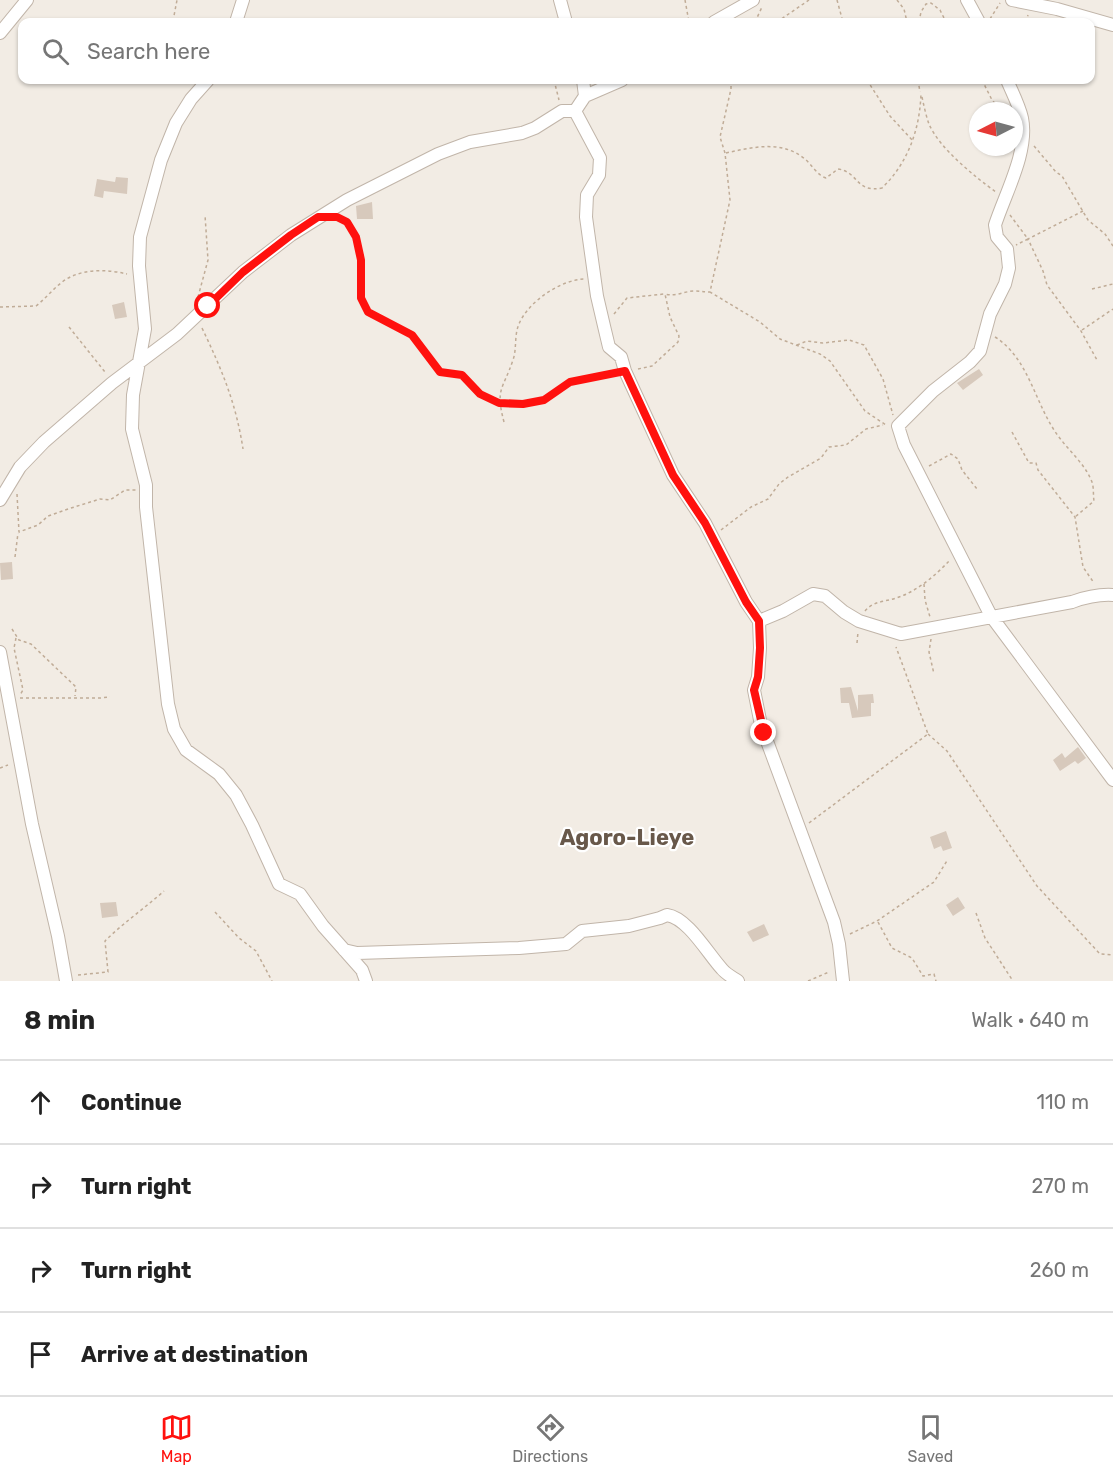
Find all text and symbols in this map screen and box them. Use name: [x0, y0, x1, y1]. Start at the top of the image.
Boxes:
search box: [18, 18, 1095, 84]
icon: search: [39, 35, 72, 68]
text: Search here: [87, 38, 210, 65]
north arrow: [969, 102, 1023, 156]
route start: [194, 292, 220, 318]
route end: [750, 719, 776, 745]
district label: Agoro-Lieye: [560, 824, 694, 851]
text: 8 min: [24, 1005, 95, 1036]
text: Walk · 640 m: [971, 1008, 1089, 1032]
icon: ahead: [24, 1086, 57, 1119]
text: Continue: [81, 1089, 182, 1116]
text: 110 m: [1037, 1090, 1089, 1114]
icon: right: [24, 1170, 57, 1203]
text: Turn right: [81, 1173, 191, 1200]
text: 270 m: [1032, 1174, 1089, 1198]
icon: right: [24, 1254, 57, 1287]
text: Turn right: [81, 1257, 191, 1284]
text: 260 m: [1030, 1258, 1089, 1282]
icon: arrive: [24, 1338, 57, 1371]
text: Arrive at destination: [81, 1341, 308, 1368]
tab: Map: [160, 1411, 193, 1466]
tab: Directions: [512, 1411, 588, 1466]
tab: Saved: [908, 1411, 953, 1466]

